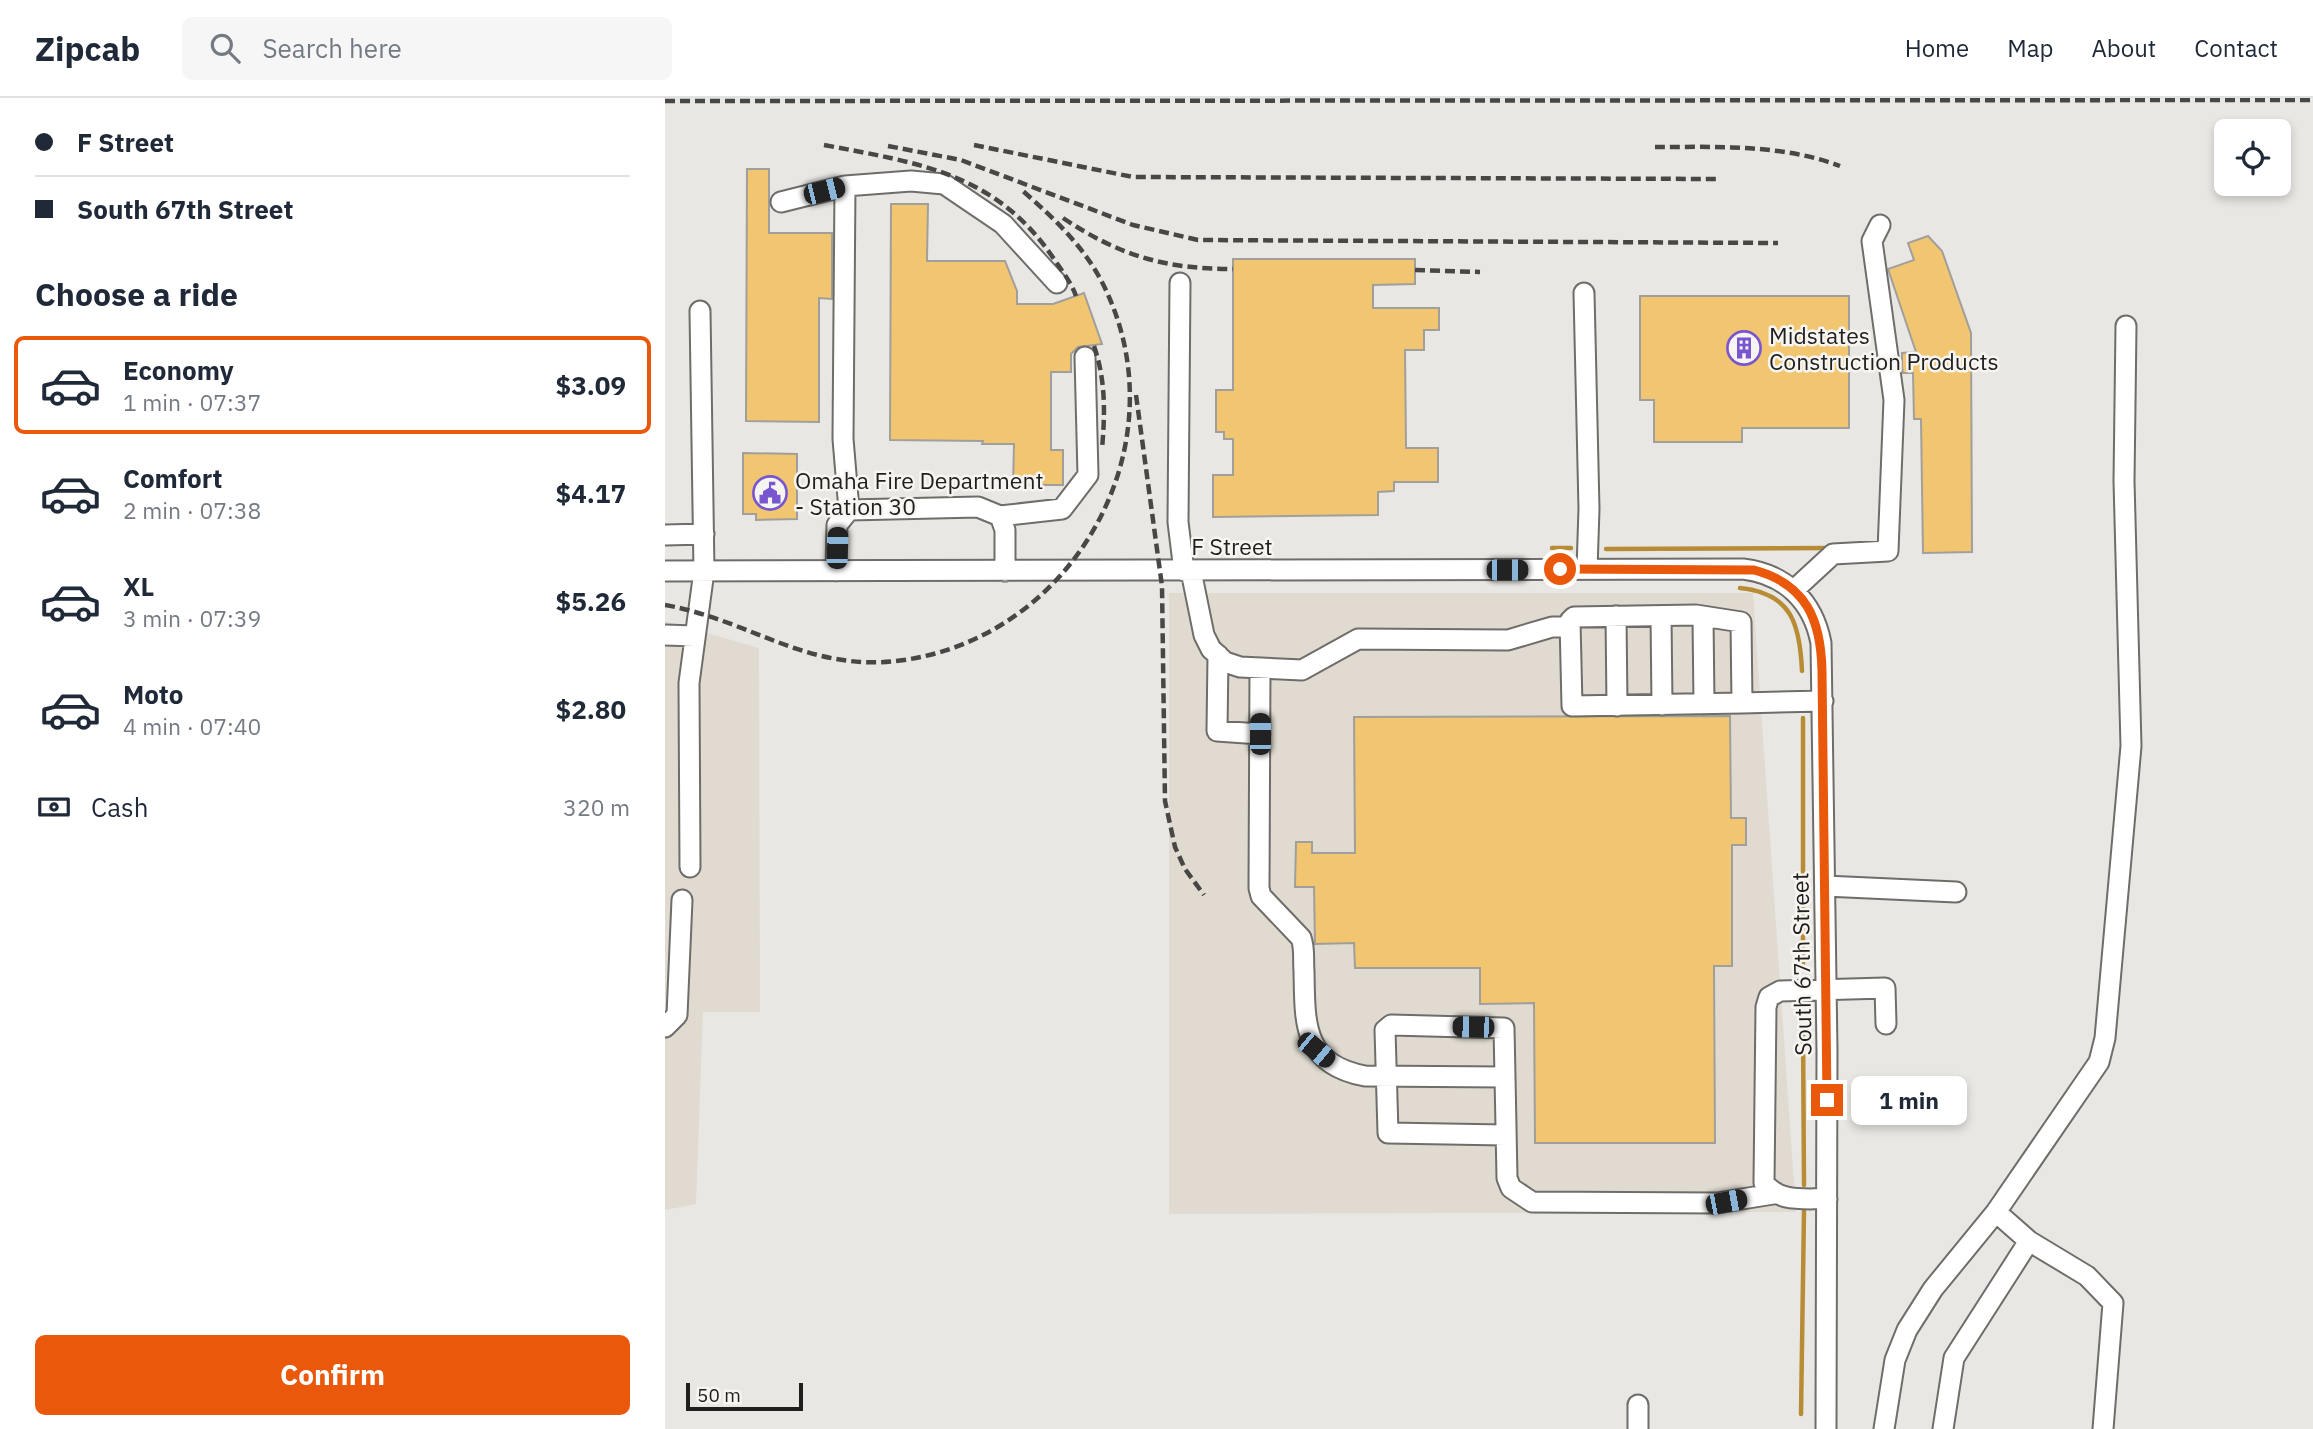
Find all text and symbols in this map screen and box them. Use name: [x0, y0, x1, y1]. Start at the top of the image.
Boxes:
search box: [182, 17, 672, 80]
text: Zipcab: [35, 27, 140, 70]
icon: search: [206, 29, 244, 67]
text: Search here: [262, 31, 402, 65]
text: Home: [1905, 32, 1969, 64]
text: Map: [2007, 32, 2053, 64]
text: About: [2091, 32, 2156, 64]
text: Contact: [2194, 32, 2278, 64]
map controls: [2214, 119, 2291, 196]
button: locate: [2214, 119, 2291, 196]
text: F Street: [77, 125, 174, 159]
car: [802, 176, 847, 206]
text: South 67th Street: [77, 192, 293, 226]
text: Choose a ride: [35, 273, 238, 315]
place label: Midstates Construction Products: [1769, 320, 1999, 376]
building icon: Midstates Construction Products: [1725, 329, 1763, 367]
text: Economy: [123, 353, 234, 387]
icon: car: [39, 354, 102, 417]
text: $3.09: [556, 368, 626, 402]
text: 1 min · 07:37: [123, 387, 261, 417]
text: Comfort: [123, 461, 222, 495]
icon: car: [39, 462, 102, 525]
place label: Omaha Fire Department - Station 30: [795, 465, 1044, 521]
public building icon: Omaha Fire Department - Station 30: [751, 474, 789, 512]
text: $4.17: [556, 476, 626, 510]
text: 2 min · 07:38: [123, 495, 261, 525]
car: [826, 527, 849, 569]
street label: F Street: [1191, 531, 1273, 561]
route start: [1544, 553, 1576, 585]
car: [1487, 560, 1529, 581]
text: XL: [123, 569, 154, 603]
icon: car: [39, 570, 102, 633]
text: $5.26: [556, 584, 626, 618]
text: 3 min · 07:39: [123, 603, 261, 633]
text: Moto: [123, 677, 183, 711]
icon: car: [39, 678, 102, 741]
text: $2.80: [556, 692, 626, 726]
text: 4 min · 07:40: [123, 711, 261, 741]
car: [1250, 713, 1271, 755]
icon: cash: [35, 788, 73, 826]
text: Cash: [91, 790, 148, 824]
text: 320 m: [563, 792, 630, 822]
street label: South 67th Street: [1784, 872, 1818, 1056]
car: [1452, 1016, 1495, 1038]
car: [1294, 1028, 1339, 1072]
callout: 1 min: [1851, 1076, 1967, 1124]
route end: [1811, 1084, 1843, 1116]
text: 1 min: [1879, 1085, 1939, 1115]
car: [1704, 1188, 1749, 1216]
button: Confirm: [35, 1335, 630, 1415]
scale bar: [686, 1380, 803, 1412]
text: 50 m: [697, 1383, 741, 1407]

